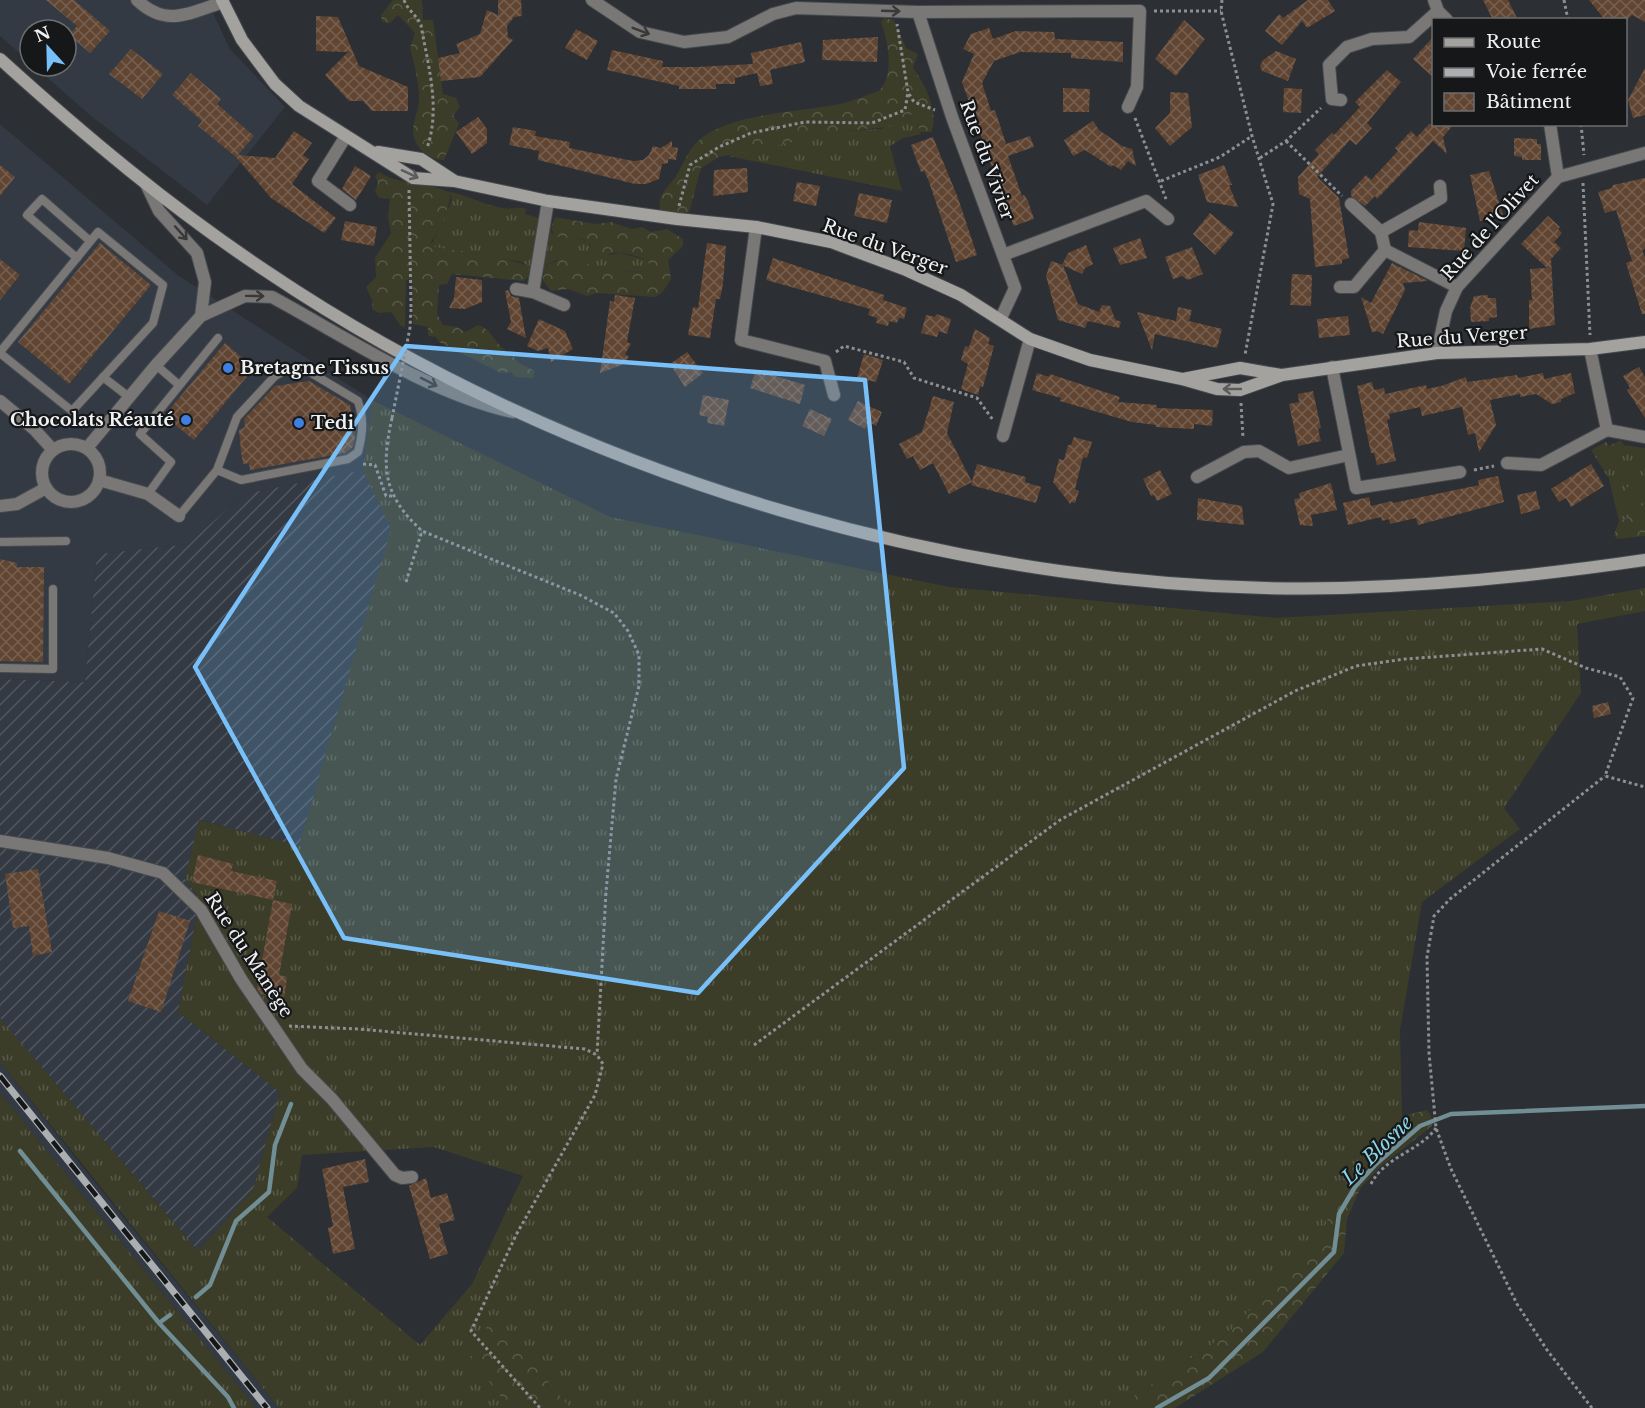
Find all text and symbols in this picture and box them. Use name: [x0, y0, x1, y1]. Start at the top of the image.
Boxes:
one-way arrow: [880, 5, 900, 17]
north arrow: [18, 18, 78, 78]
legend: [1432, 18, 1627, 126]
text: N: [32, 22, 53, 46]
one-way arrow: [631, 26, 650, 37]
text: Route: [1486, 31, 1541, 53]
text: Voie ferrée: [1485, 61, 1587, 83]
text: Bâtiment: [1486, 91, 1572, 113]
street label: Rue du Vivier: [955, 97, 1019, 224]
one-way arrow: [400, 169, 418, 181]
street label: Rue de l'Olivet: [1437, 169, 1544, 285]
street label: Rue du Verger: [819, 214, 951, 280]
one-way arrow: [174, 225, 188, 240]
one-way arrow: [245, 291, 265, 302]
street label: Rue du Verger: [1396, 321, 1529, 353]
place label: Bretagne Tissus: [240, 357, 389, 379]
marker: Bretagne Tissus: [221, 361, 235, 375]
one-way arrow: [420, 376, 438, 388]
one-way arrow: [1223, 383, 1243, 395]
place label: Chocolats Réauté: [10, 409, 174, 431]
place label: Tedi: [311, 412, 354, 434]
marker: Chocolats Réauté: [179, 413, 193, 427]
marker: Tedi: [292, 416, 306, 430]
street label: Rue du Manège: [200, 888, 298, 1022]
water label: Le Blosne: [1336, 1110, 1417, 1190]

